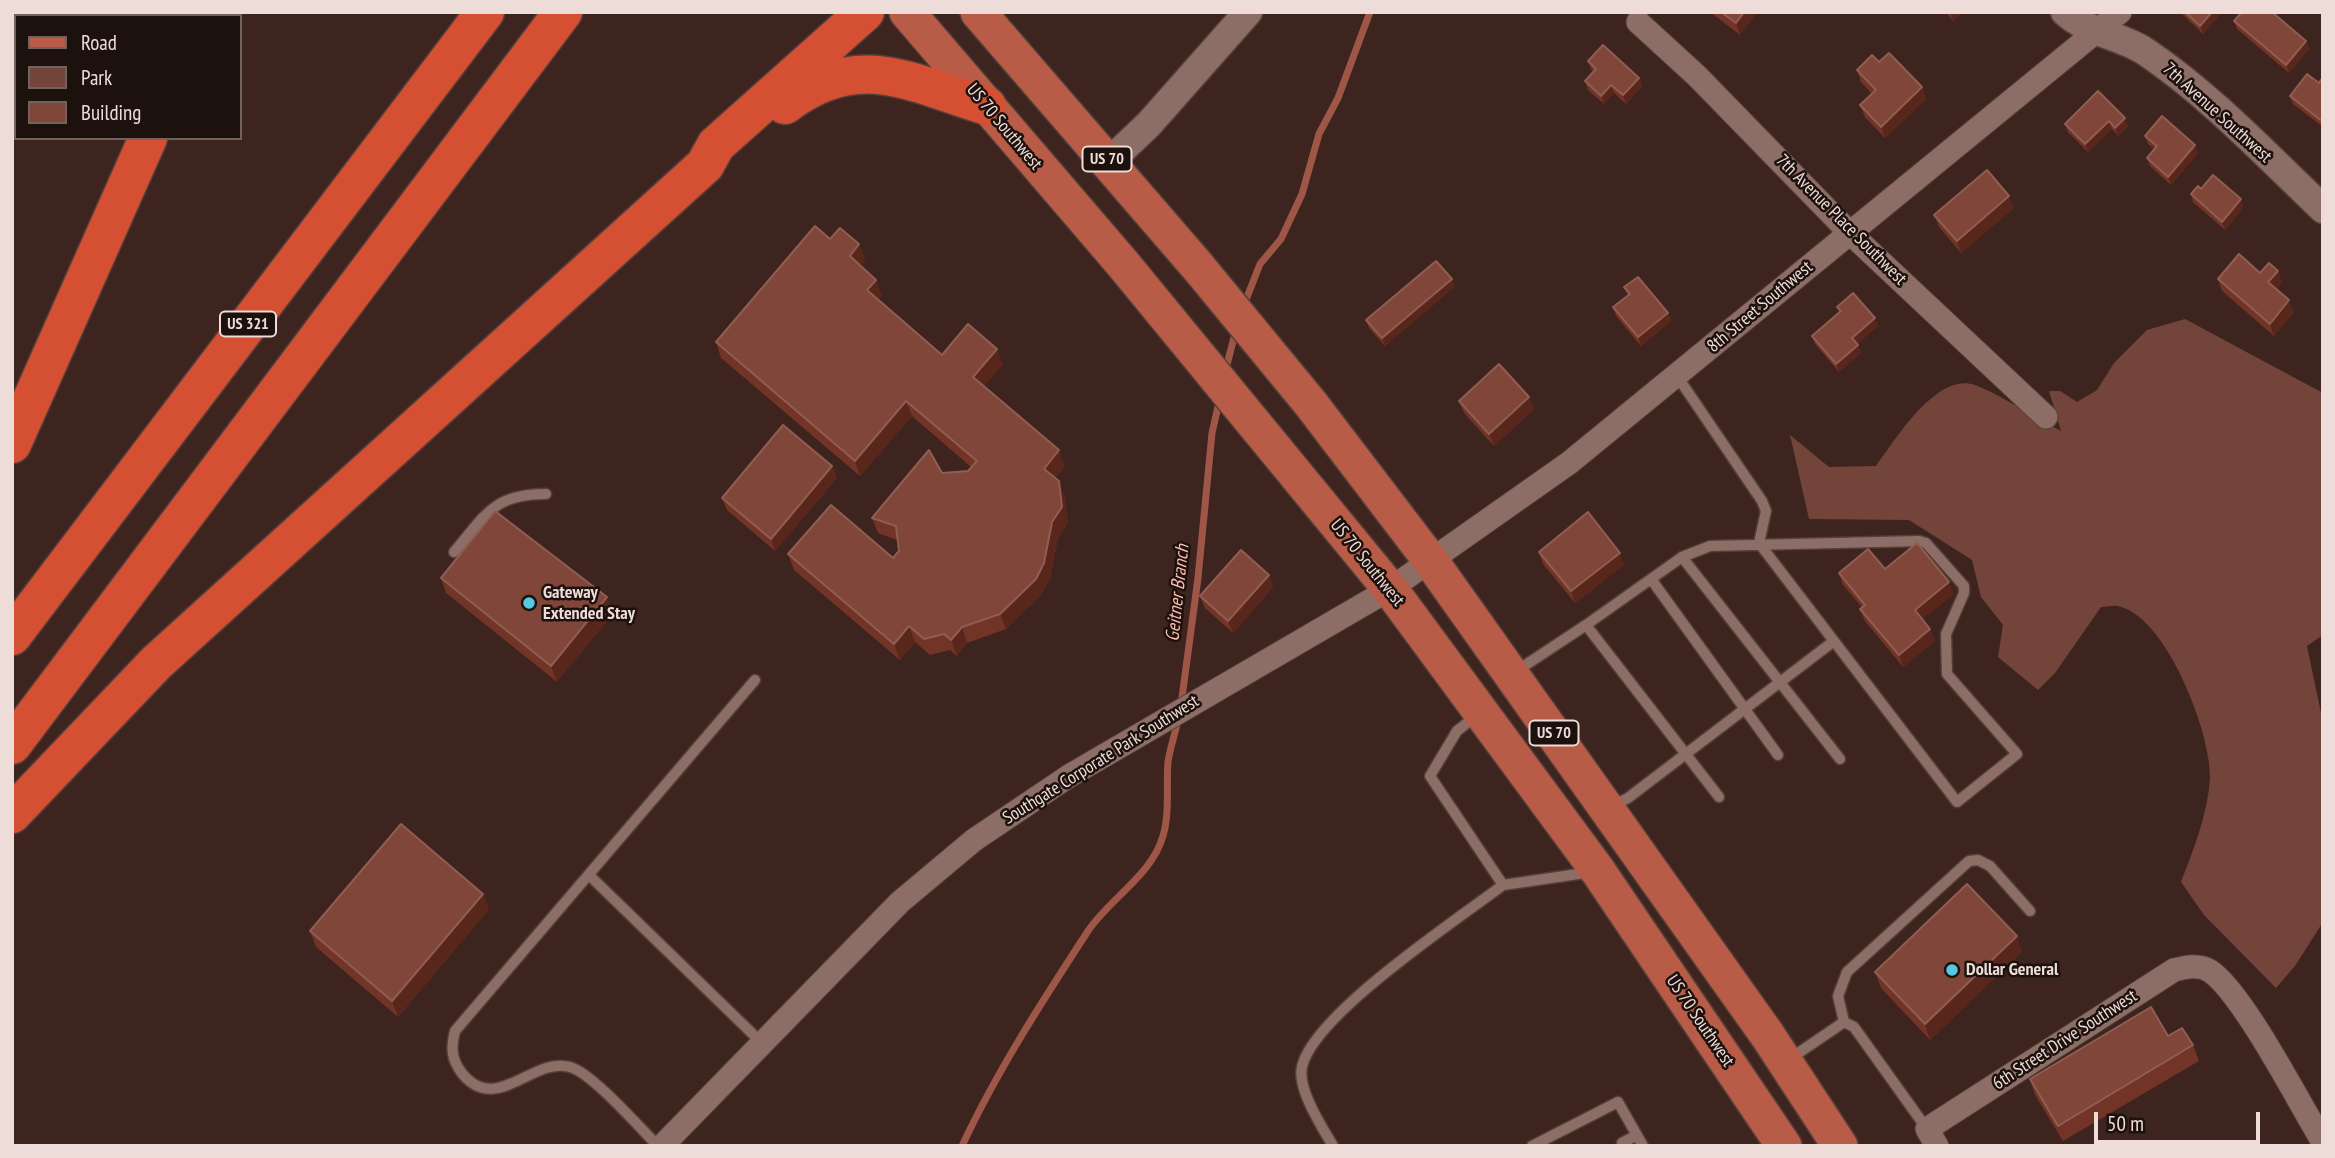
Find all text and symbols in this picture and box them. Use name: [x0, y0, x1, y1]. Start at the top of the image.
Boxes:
legend: [14, 14, 242, 140]
text: Road: [81, 29, 117, 56]
street label: 7th Avenue Southwest: [2158, 58, 2276, 168]
text: Park: [81, 64, 112, 91]
street label: US 70 Southwest: [962, 79, 1046, 175]
text: Building: [81, 99, 141, 126]
road number: US 70: [1082, 146, 1132, 172]
street label: 7th Avenue Place Southwest: [1771, 150, 1911, 290]
street label: 8th Street Southwest: [1703, 257, 1817, 357]
road number: US 321: [220, 312, 276, 336]
street label: US 70 Southwest: [1325, 515, 1409, 611]
water label: Geitner Branch: [1162, 543, 1194, 643]
place label: Gateway Extended Stay: [543, 582, 635, 624]
marker: Gateway Extended Stay: [521, 595, 537, 611]
street label: Southgate Corporate Park Southwest: [999, 691, 1203, 829]
road number: US 70: [1530, 720, 1578, 746]
place label: Dollar General: [1966, 959, 2058, 981]
marker: Dollar General: [1944, 962, 1960, 978]
street label: US 70 Southwest: [1661, 971, 1739, 1071]
street label: 6th Street Drive Southwest: [1989, 985, 2141, 1095]
scale bar: [2097, 1098, 2263, 1142]
text: 50 m: [2107, 1110, 2144, 1137]

